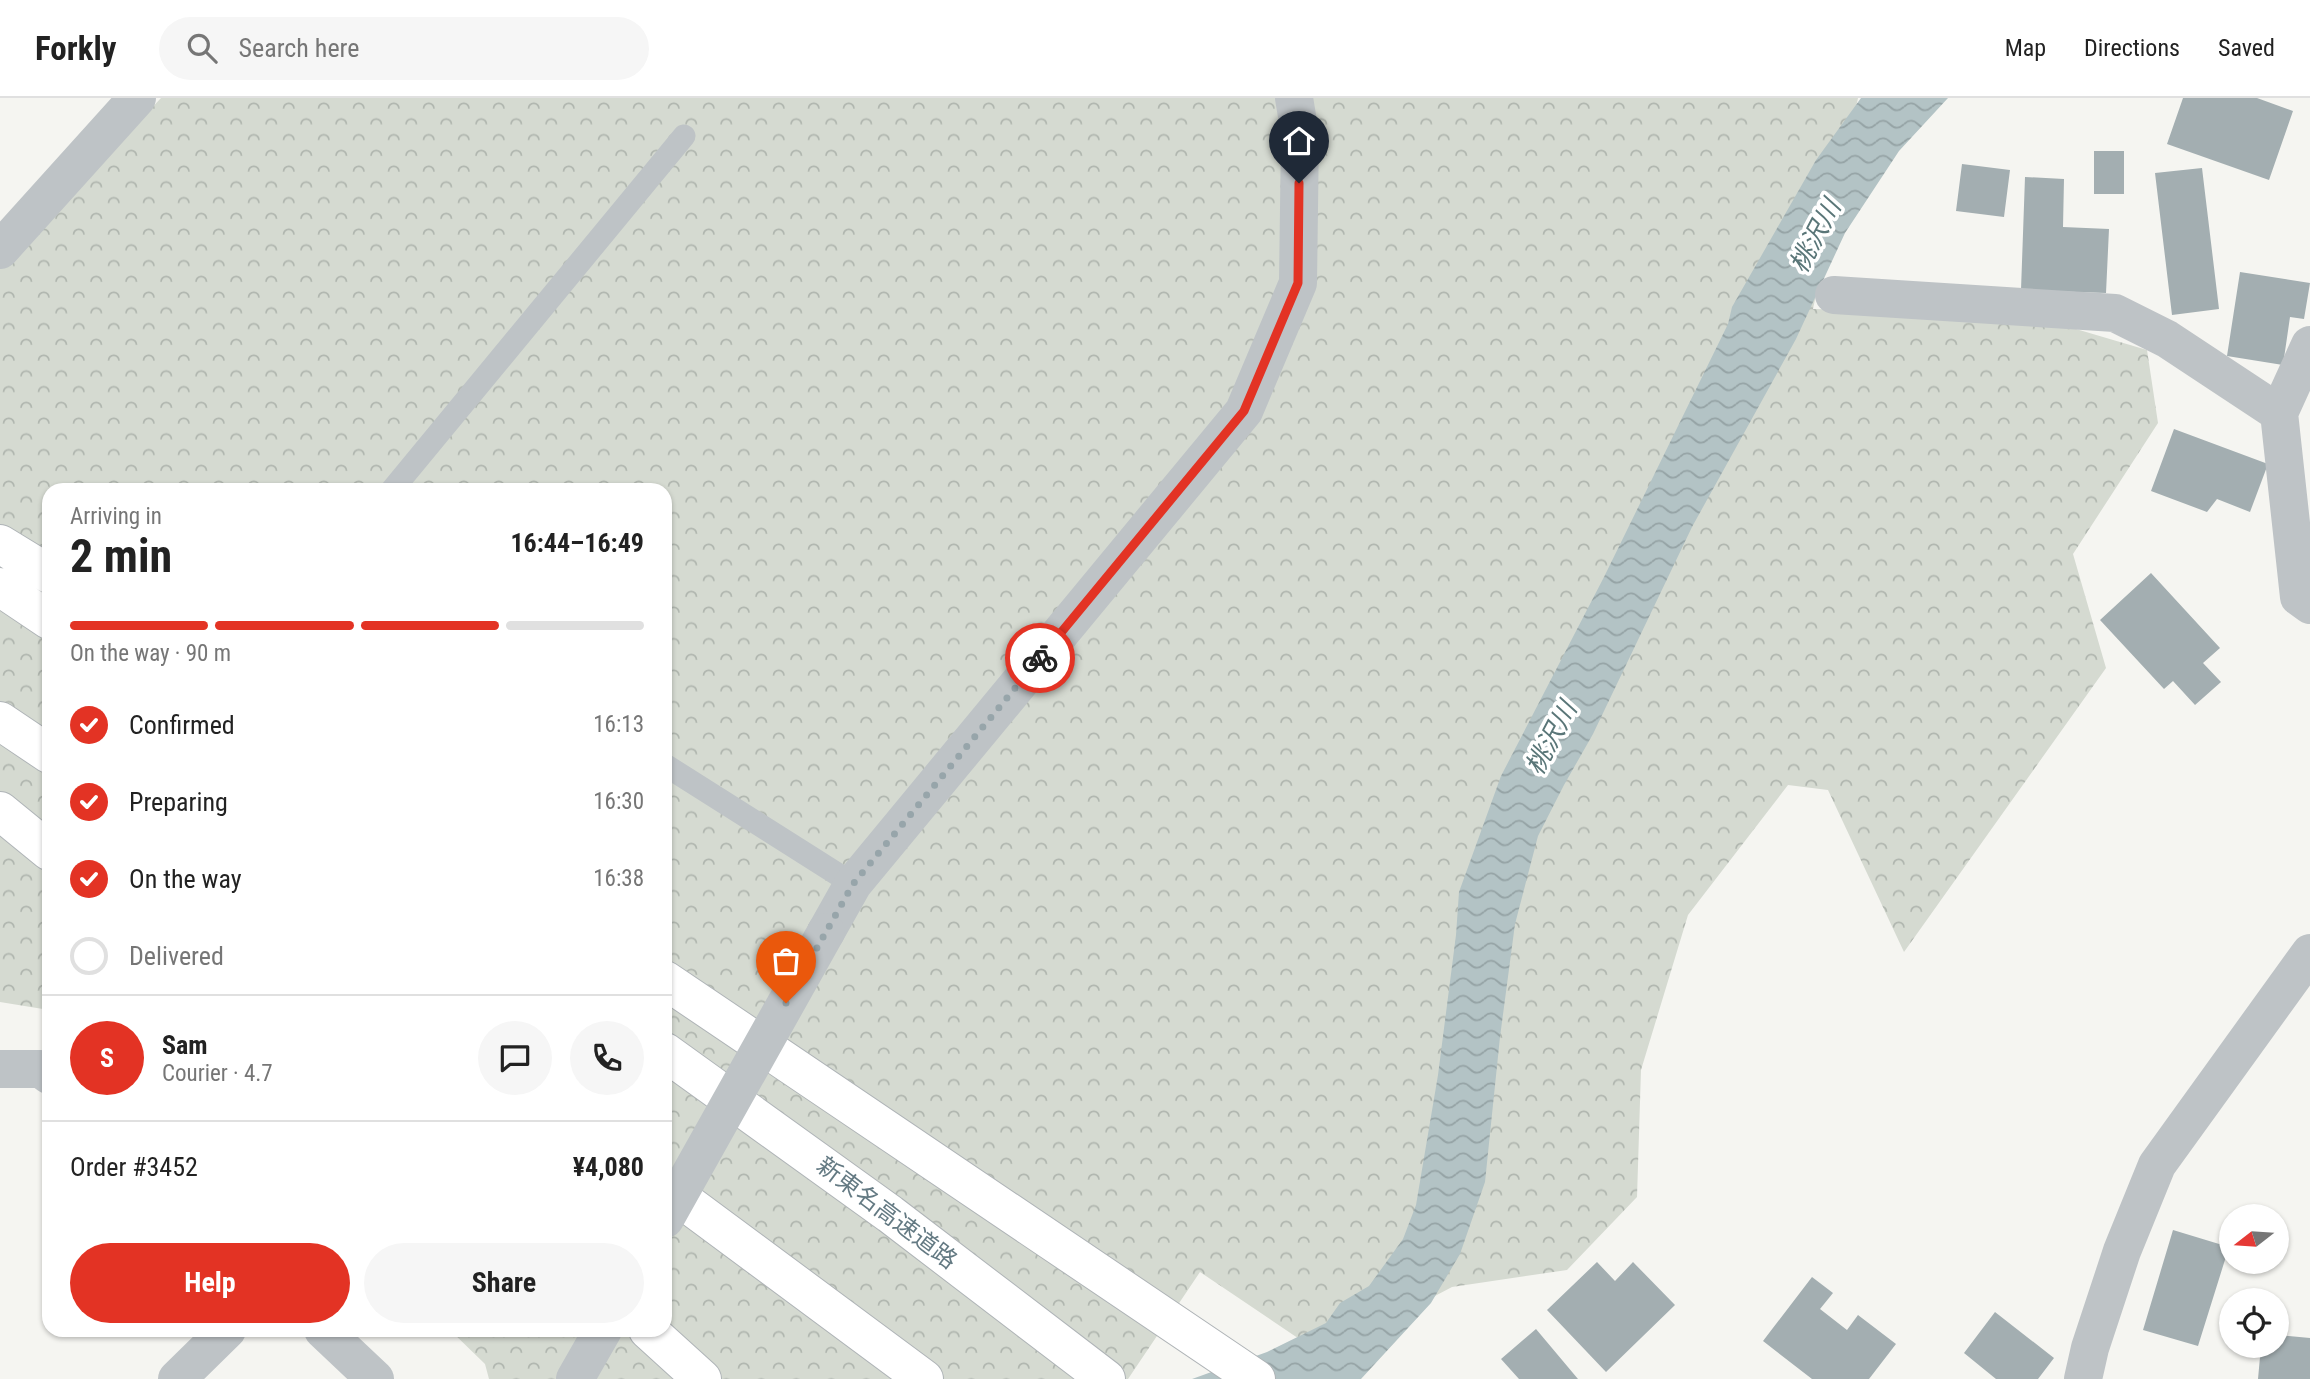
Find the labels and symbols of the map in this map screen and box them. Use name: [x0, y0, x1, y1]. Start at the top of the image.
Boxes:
pin: [1269, 111, 1329, 183]
water label: 桃沢川: [1783, 192, 1848, 277]
courier: [1005, 623, 1075, 693]
water label: 桃沢川: [1519, 694, 1584, 779]
pin: [756, 931, 816, 1003]
street label: 新東名高速道路: [811, 1151, 963, 1275]
north arrow: [2219, 1204, 2289, 1274]

